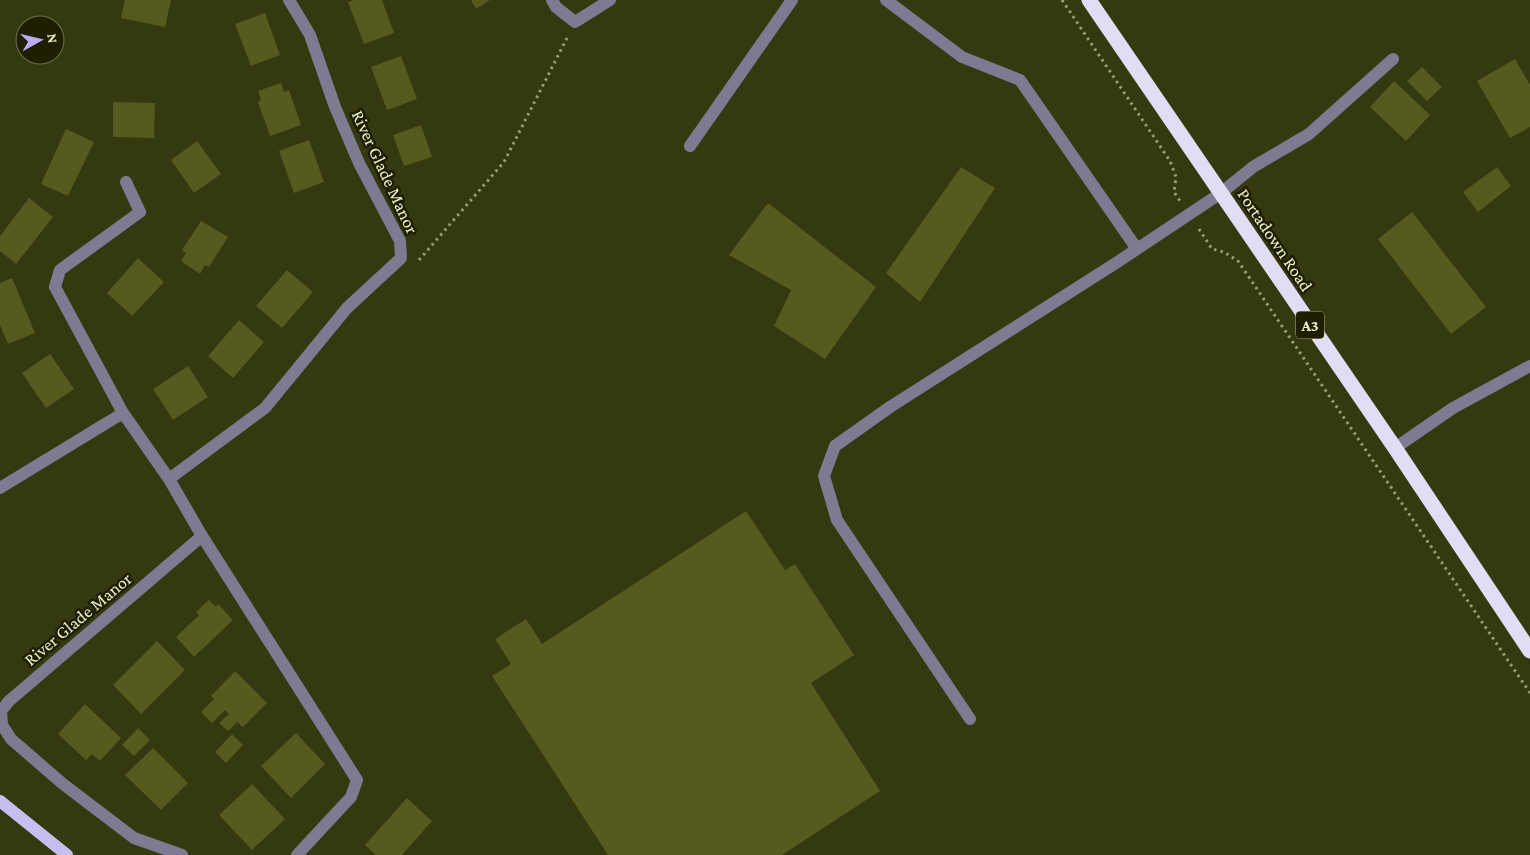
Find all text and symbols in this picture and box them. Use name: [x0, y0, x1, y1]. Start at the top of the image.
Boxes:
north arrow: [15, 15, 65, 65]
text: N: [44, 32, 62, 44]
street label: River Glade Manor: [348, 107, 423, 237]
street label: Portadown Road: [1233, 185, 1317, 296]
road number: A3: [1296, 312, 1324, 338]
street label: River Glade Manor: [20, 568, 136, 670]

